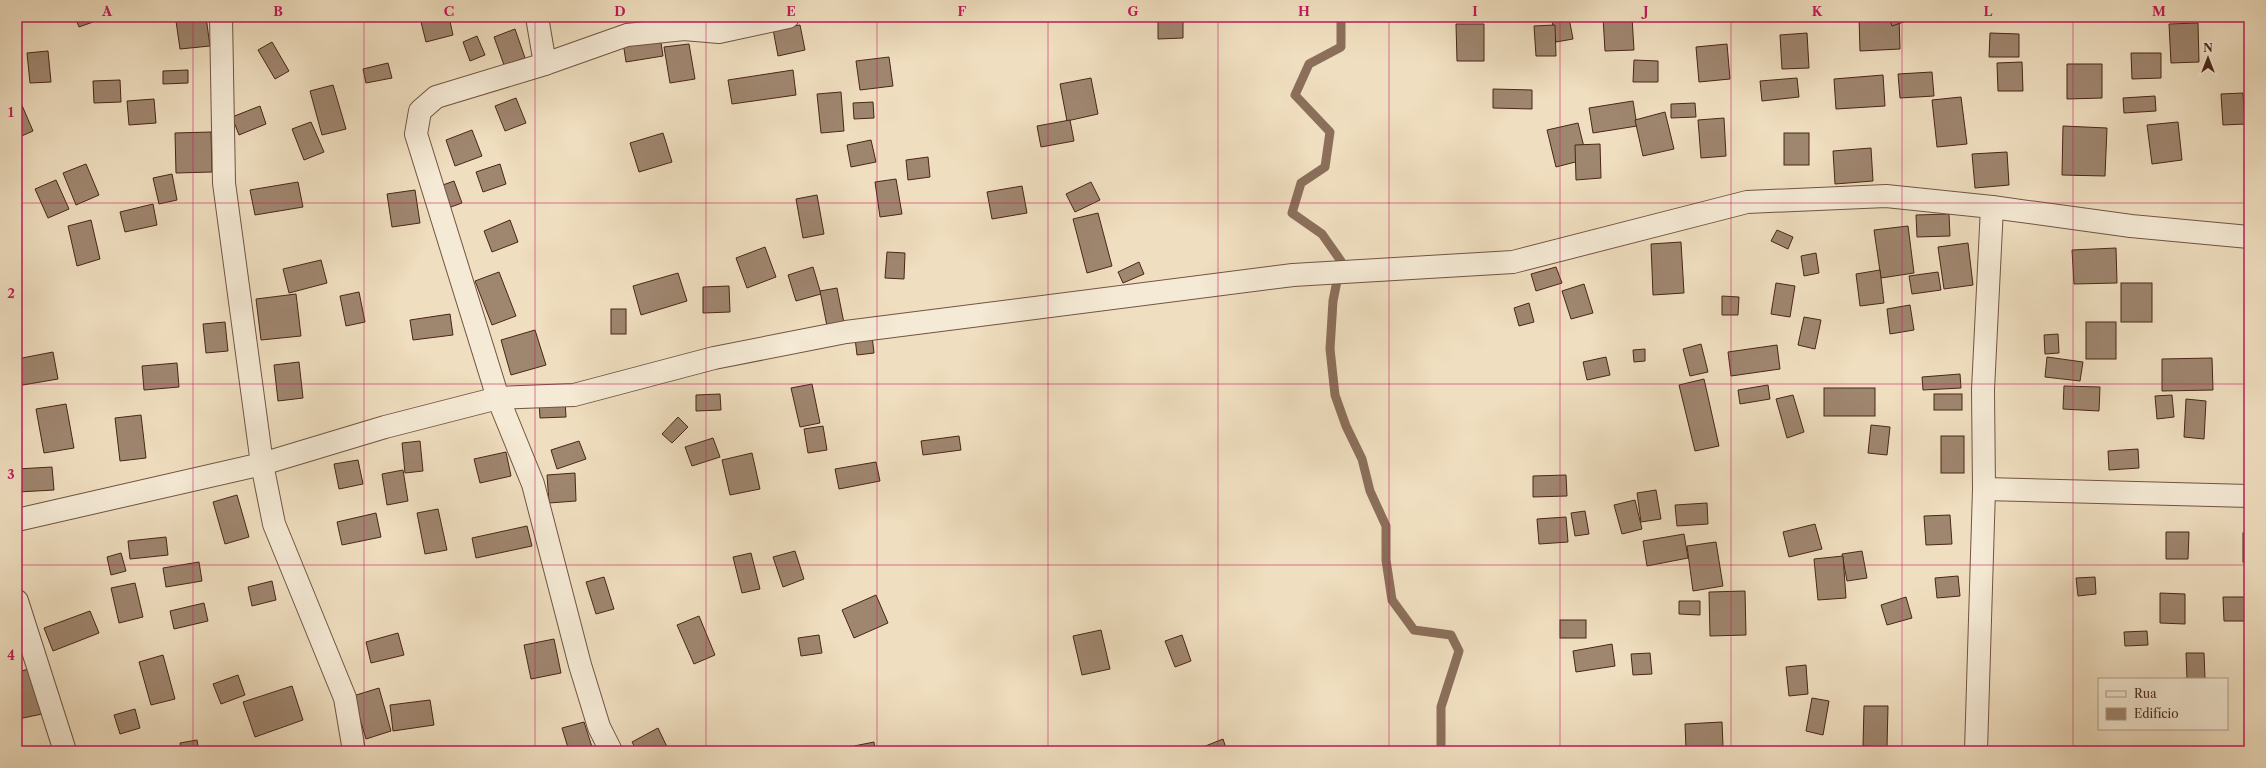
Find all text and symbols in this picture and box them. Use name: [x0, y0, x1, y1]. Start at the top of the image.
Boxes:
text: A: [101, 3, 113, 19]
text: B: [273, 3, 283, 19]
text: C: [444, 3, 454, 19]
text: D: [614, 3, 626, 19]
text: E: [786, 3, 796, 19]
text: F: [958, 3, 967, 19]
text: G: [1127, 3, 1139, 19]
text: H: [1298, 3, 1310, 19]
text: I: [1472, 3, 1478, 19]
text: J: [1641, 3, 1649, 19]
text: K: [1812, 3, 1823, 19]
text: L: [1984, 3, 1993, 19]
text: M: [2152, 3, 2166, 19]
north arrow: [2188, 38, 2228, 78]
text: N: [2203, 41, 2213, 55]
text: 1: [8, 104, 14, 120]
text: 2: [7, 285, 15, 301]
text: 3: [7, 466, 15, 482]
text: 4: [7, 647, 15, 663]
legend: [2098, 678, 2228, 730]
text: Rua: [2134, 686, 2157, 701]
text: Edifício: [2134, 706, 2179, 721]

